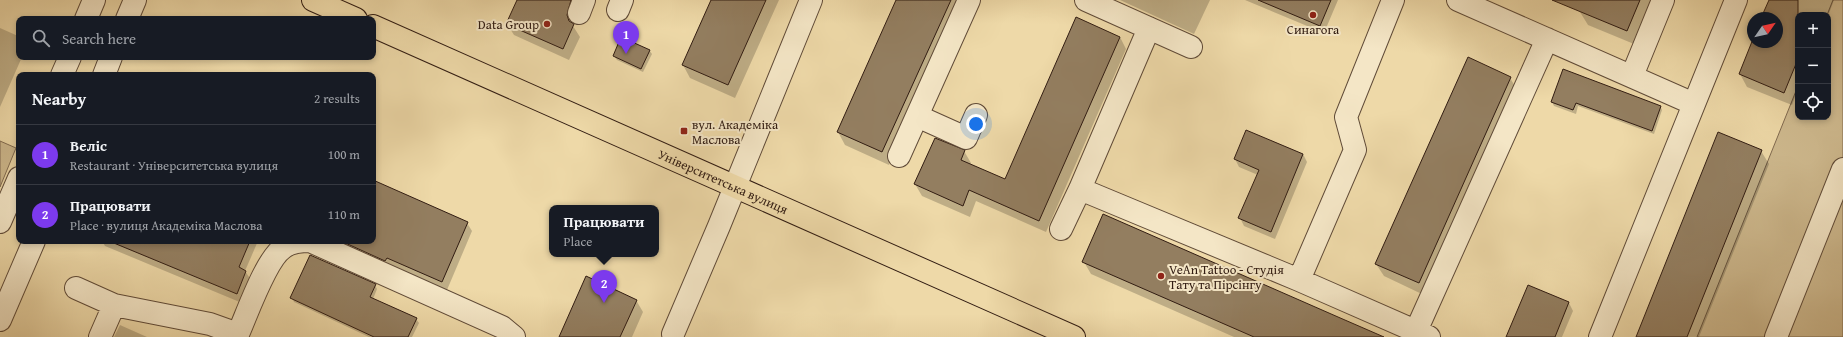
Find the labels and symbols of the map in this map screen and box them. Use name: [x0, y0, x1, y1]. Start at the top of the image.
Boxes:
marker: Синагога: [1308, 10, 1318, 20]
north arrow: [1747, 12, 1783, 48]
place label: Data Group: [478, 15, 539, 34]
marker: Data Group: [542, 19, 552, 29]
place label: Синагога: [1287, 20, 1340, 39]
pin: 1: [613, 21, 639, 54]
your location: [966, 114, 986, 134]
place label: вул. Академіка Маслова: [692, 115, 779, 149]
marker: вул. Академіка Маслова: [679, 126, 689, 136]
street label: Університетська вулиця: [655, 145, 791, 219]
place label: VeAn Tattoo - Студія Тату та Пірсінгу: [1169, 260, 1284, 294]
pin: 2: [591, 270, 617, 303]
marker: VeAn Tattoo - Студія Тату та Пірсінгу: [1156, 271, 1166, 281]

